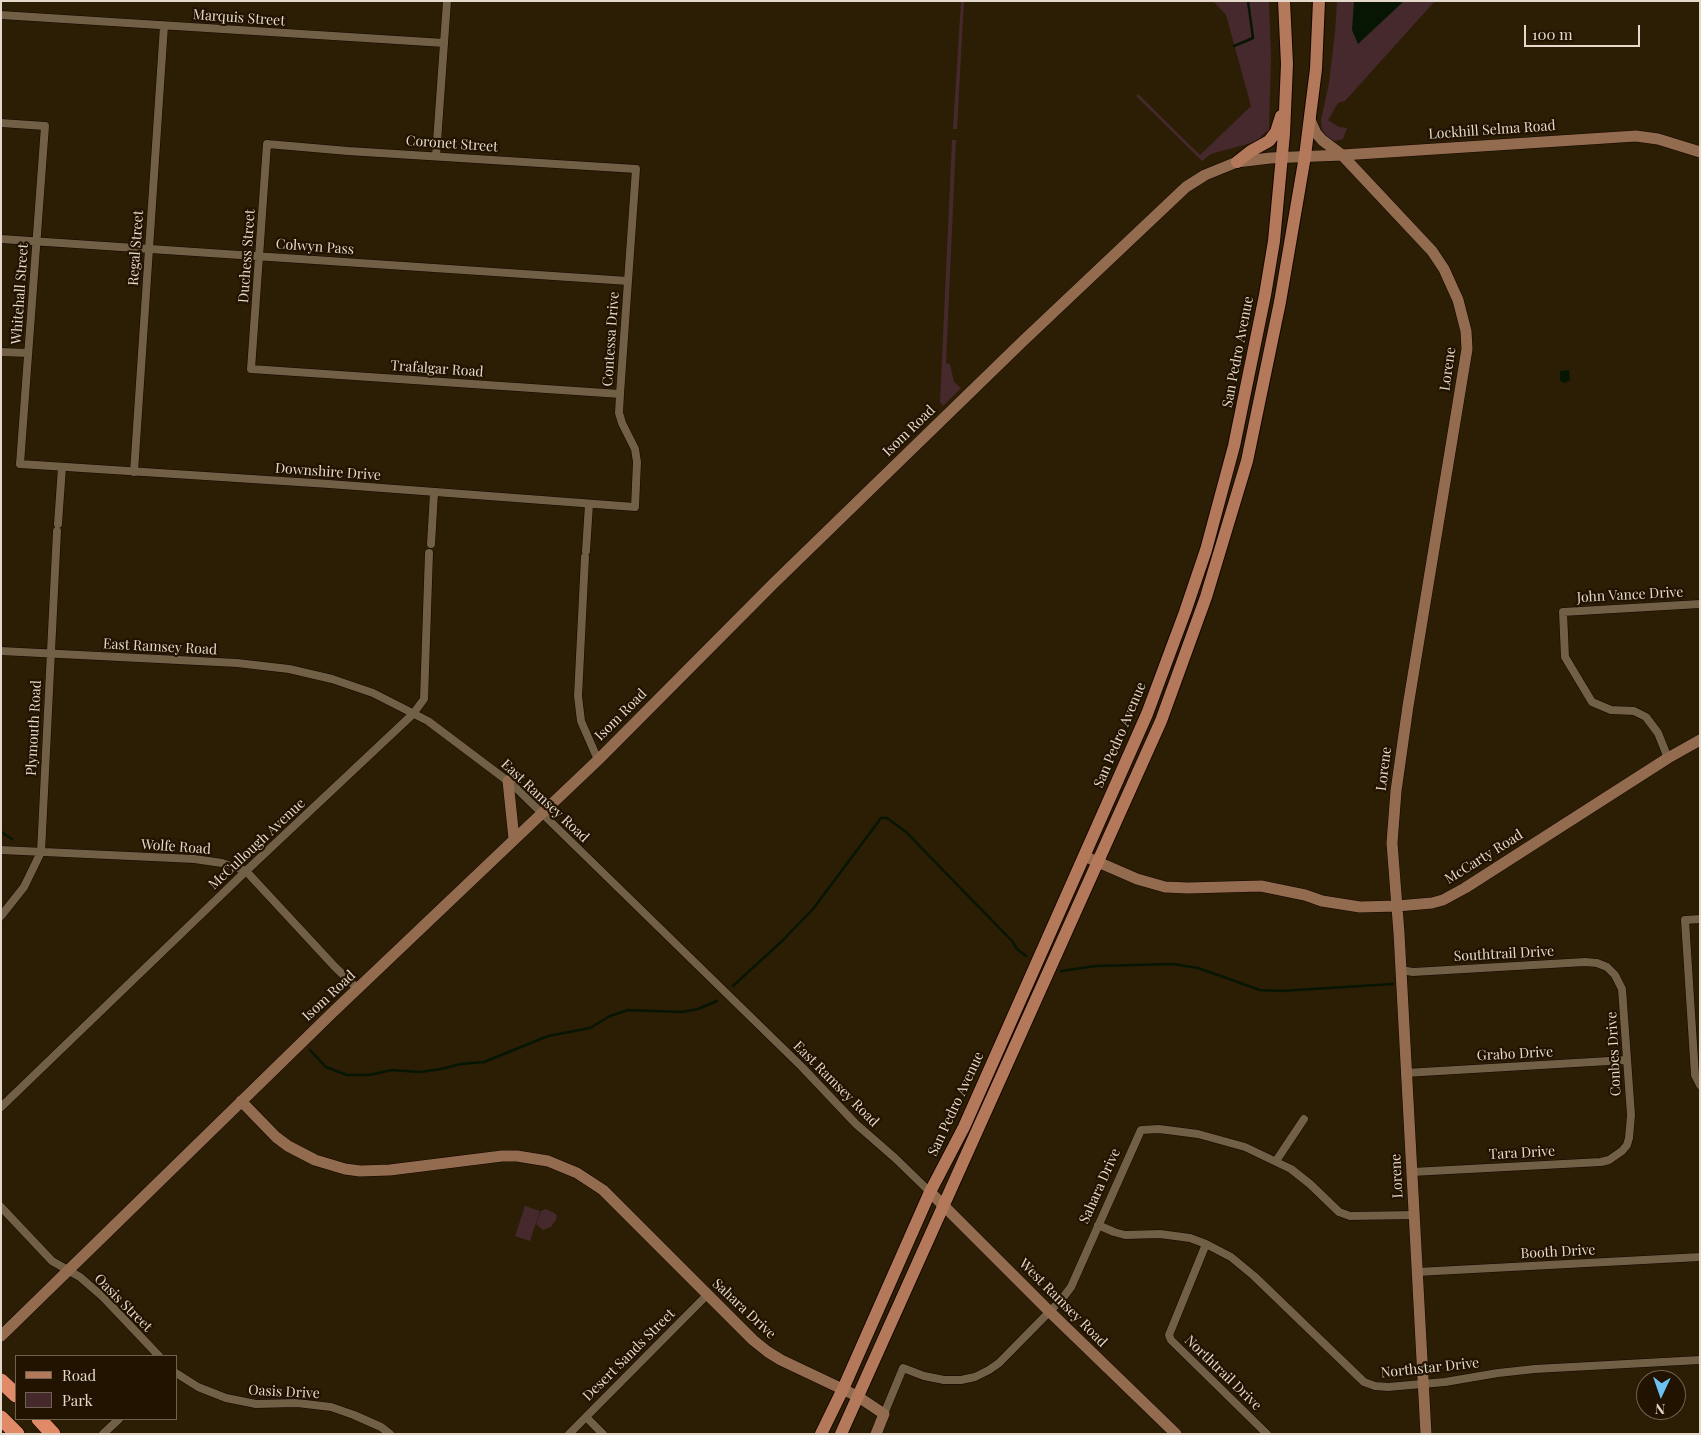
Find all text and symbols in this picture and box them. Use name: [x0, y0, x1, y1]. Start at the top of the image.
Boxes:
street label: Marquis Street: [192, 6, 286, 30]
scale bar: [1526, 15, 1642, 47]
text: 100 m: [1532, 24, 1573, 44]
street label: Lockhill Selma Road: [1428, 117, 1556, 143]
street label: Coronet Street: [405, 132, 499, 156]
street label: Duchess Street: [235, 209, 259, 303]
street label: Regal Street: [125, 210, 147, 286]
street label: Colwyn Pass: [275, 236, 355, 258]
street label: Whitehall Street: [8, 243, 32, 345]
street label: Contessa Drive: [599, 291, 623, 387]
street label: San Pedro Avenue: [1219, 295, 1257, 409]
street label: Lorene: [1437, 346, 1459, 392]
street label: Trafalgar Road: [390, 357, 484, 381]
street label: Isom Road: [879, 402, 939, 460]
street label: Downshire Drive: [274, 460, 382, 484]
street label: John Vance Drive: [1576, 584, 1684, 606]
street label: East Ramsey Road: [103, 636, 217, 658]
street label: Plymouth Road: [23, 680, 45, 776]
street label: San Pedro Avenue: [1090, 680, 1150, 790]
street label: Isom Road: [592, 686, 650, 744]
street label: Lorene: [1373, 746, 1395, 792]
street label: East Ramsey Road: [497, 756, 593, 846]
street label: McCullough Avenue: [205, 795, 309, 893]
street label: McCarty Road: [1442, 826, 1526, 888]
street label: Wolfe Road: [140, 836, 212, 858]
street label: Southtrail Drive: [1453, 943, 1555, 965]
street label: Isom Road: [299, 967, 359, 1025]
street label: Conbes Drive: [1603, 1011, 1625, 1097]
street label: East Ramsey Road: [790, 1038, 882, 1130]
street label: Grabo Drive: [1476, 1044, 1554, 1064]
street label: San Pedro Avenue: [925, 1049, 987, 1159]
street label: Tara Drive: [1488, 1143, 1556, 1163]
street label: Sahara Drive: [1076, 1146, 1124, 1226]
street label: Lorene: [1387, 1153, 1407, 1199]
street label: Booth Drive: [1520, 1242, 1596, 1262]
street label: West Ramsey Road: [1015, 1255, 1111, 1351]
street label: Oasis Street: [91, 1271, 155, 1335]
street label: Sahara Drive: [709, 1275, 779, 1343]
street label: Desert Sands Street: [579, 1305, 679, 1405]
street label: Northtrail Drive: [1181, 1332, 1265, 1414]
street label: Northstar Drive: [1380, 1354, 1480, 1382]
legend: [15, 1355, 178, 1420]
text: Road: [62, 1365, 96, 1385]
north arrow: [1636, 1370, 1686, 1420]
street label: Oasis Drive: [248, 1382, 320, 1402]
text: Park: [62, 1390, 93, 1410]
text: N: [1655, 1400, 1666, 1419]

